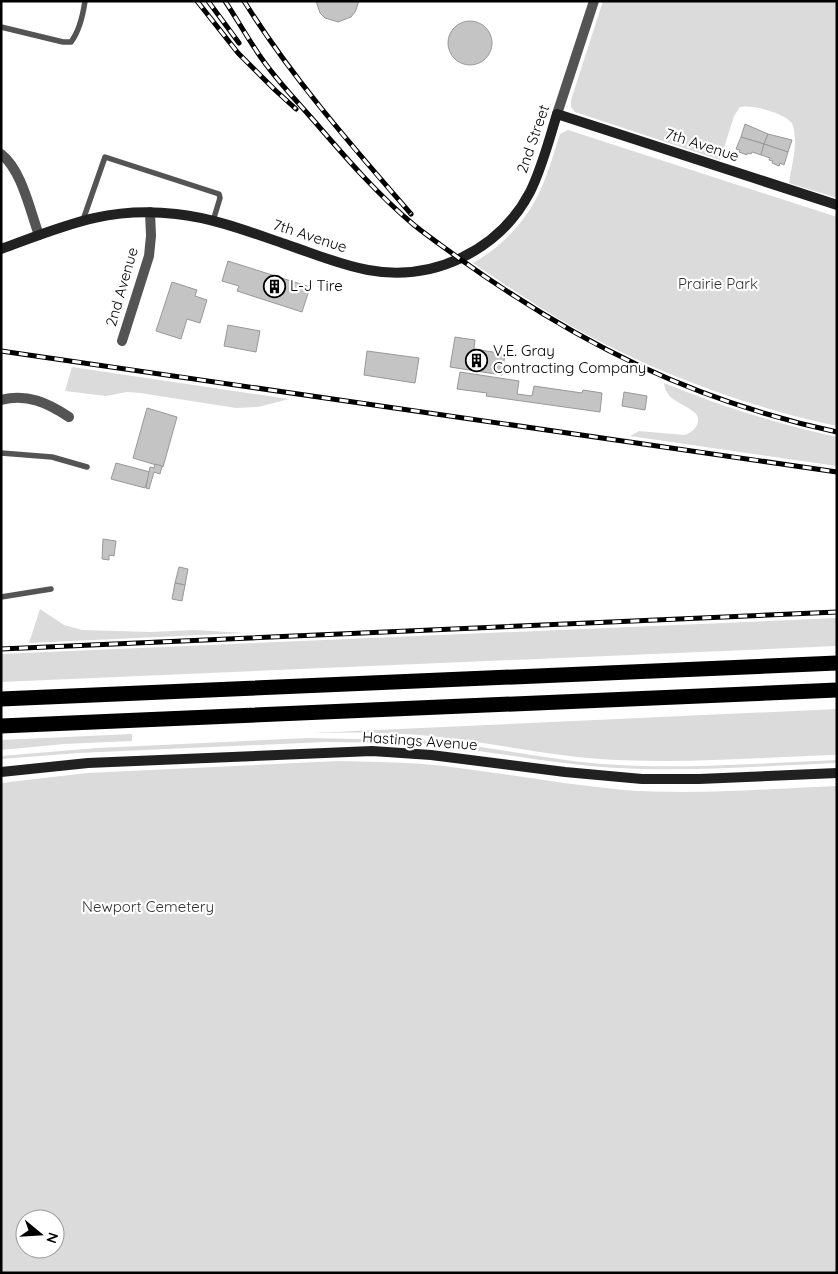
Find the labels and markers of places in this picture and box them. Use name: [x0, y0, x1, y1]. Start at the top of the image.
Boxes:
building icon: L-J Tire: [262, 274, 286, 298]
place label: L-J Tire: [290, 276, 343, 295]
place label: V.E. Gray Contracting Company: [493, 341, 646, 377]
building icon: V.E. Gray Contracting Company: [465, 348, 489, 372]

